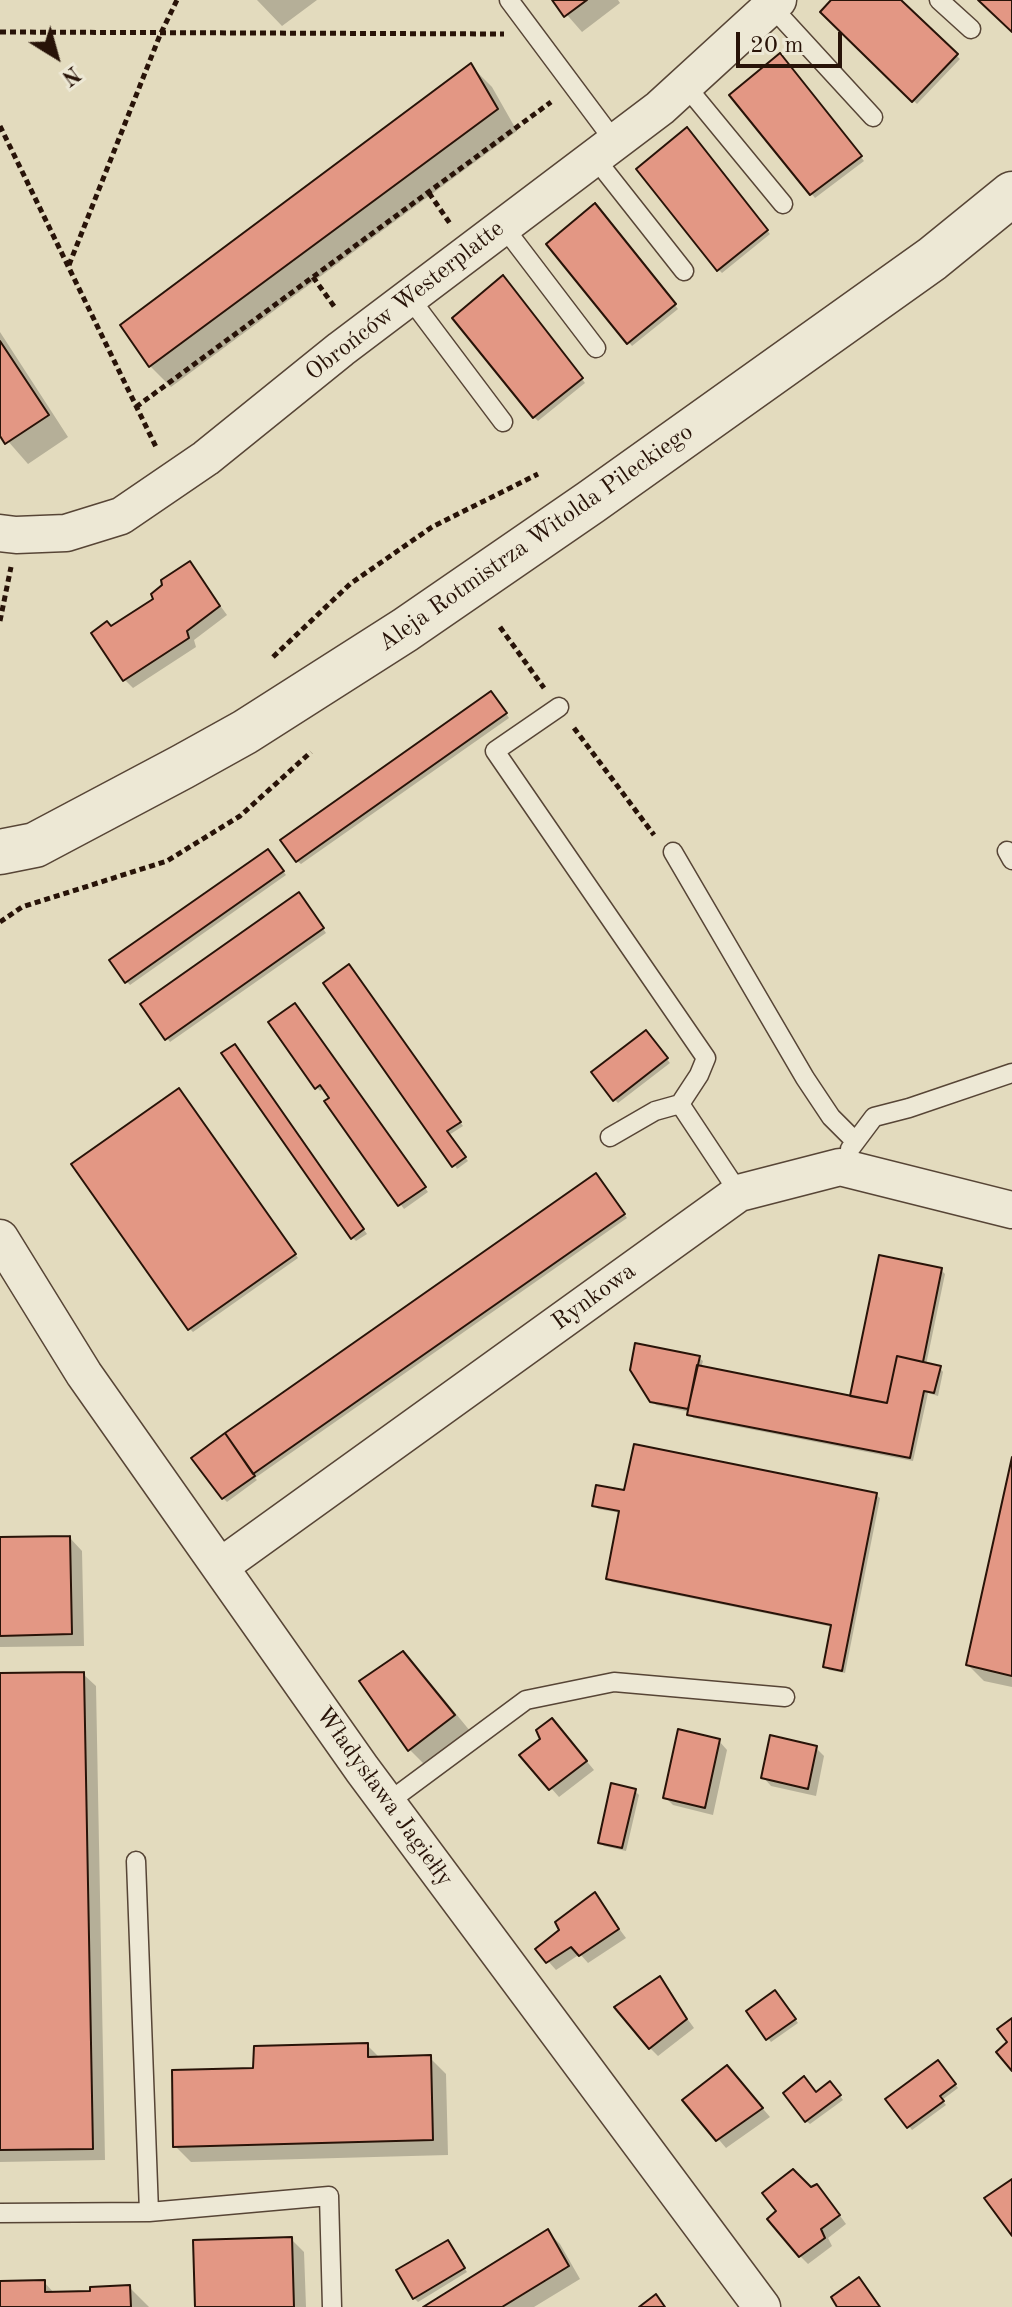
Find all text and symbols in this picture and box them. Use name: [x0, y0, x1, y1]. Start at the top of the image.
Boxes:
north arrow: [16, 16, 96, 96]
scale bar: [740, 16, 846, 66]
text: 20 m: [750, 34, 804, 58]
text: N: [57, 61, 84, 89]
street label: Obrońców Westerplatte: [300, 215, 510, 387]
street label: Aleja Rotmistrza Witolda Pileckiego: [373, 418, 699, 658]
street label: Rynkowa: [546, 1257, 642, 1337]
street label: Władysława Jagiełły: [309, 1701, 459, 1893]

